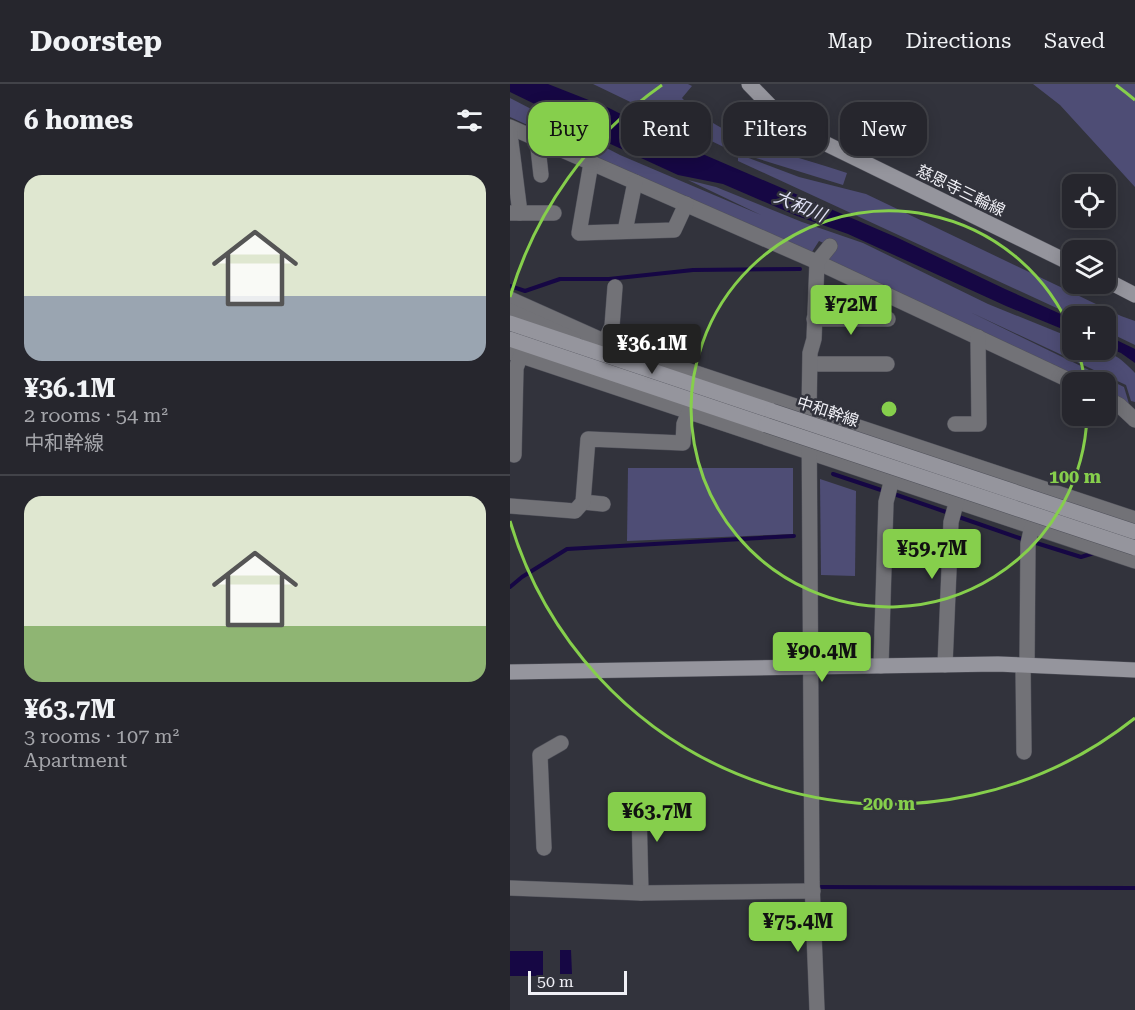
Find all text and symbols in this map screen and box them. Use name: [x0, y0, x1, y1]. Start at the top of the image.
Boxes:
text: Doorstep: [30, 25, 162, 58]
text: Map: [828, 29, 872, 53]
text: Directions: [905, 29, 1011, 53]
text: Saved: [1044, 29, 1105, 53]
chip: Buy: [528, 102, 609, 156]
chip: Rent: [621, 102, 711, 156]
chip: Filters: [723, 102, 828, 156]
chip: New: [840, 102, 927, 156]
icon: filters: [453, 104, 486, 137]
text: 6 homes: [24, 105, 133, 135]
street label: 慈恩寺三輪線: [913, 161, 1008, 220]
map controls: [1062, 174, 1116, 426]
button: locate: [1062, 174, 1116, 228]
water label: 大和川: [771, 185, 831, 227]
icon: home: [201, 214, 309, 322]
button: layers: [1062, 240, 1116, 294]
pin: ¥72M: [815, 285, 887, 336]
text: ¥72M: [825, 292, 877, 316]
button: +: [1062, 306, 1116, 360]
pin: ¥36.1M: [603, 324, 701, 375]
text: ¥36.1M: [617, 331, 687, 355]
button: −: [1062, 372, 1116, 426]
text: ¥36.1M: [24, 373, 116, 403]
street label: 中和幹線: [794, 393, 861, 430]
centre of rings: [879, 399, 899, 419]
text: 2 rooms · 54 m²: [24, 403, 168, 427]
text: 中和幹線: [24, 431, 104, 455]
text: 100 m: [1049, 466, 1102, 487]
pin: ¥59.7M: [883, 529, 981, 580]
icon: home: [201, 535, 309, 643]
text: ¥59.7M: [897, 536, 967, 560]
pin: ¥90.4M: [773, 632, 871, 683]
text: ¥90.4M: [787, 639, 857, 663]
text: ¥63.7M: [24, 694, 116, 724]
text: 3 rooms · 107 m²: [24, 724, 179, 748]
text: Apartment: [24, 748, 127, 772]
pin: ¥63.7M: [608, 792, 706, 843]
text: 200 m: [863, 793, 916, 814]
text: ¥63.7M: [622, 799, 692, 823]
pin: ¥75.4M: [749, 902, 847, 953]
text: ¥75.4M: [763, 909, 833, 933]
scale bar: [528, 968, 627, 996]
text: 50 m: [537, 972, 574, 991]

